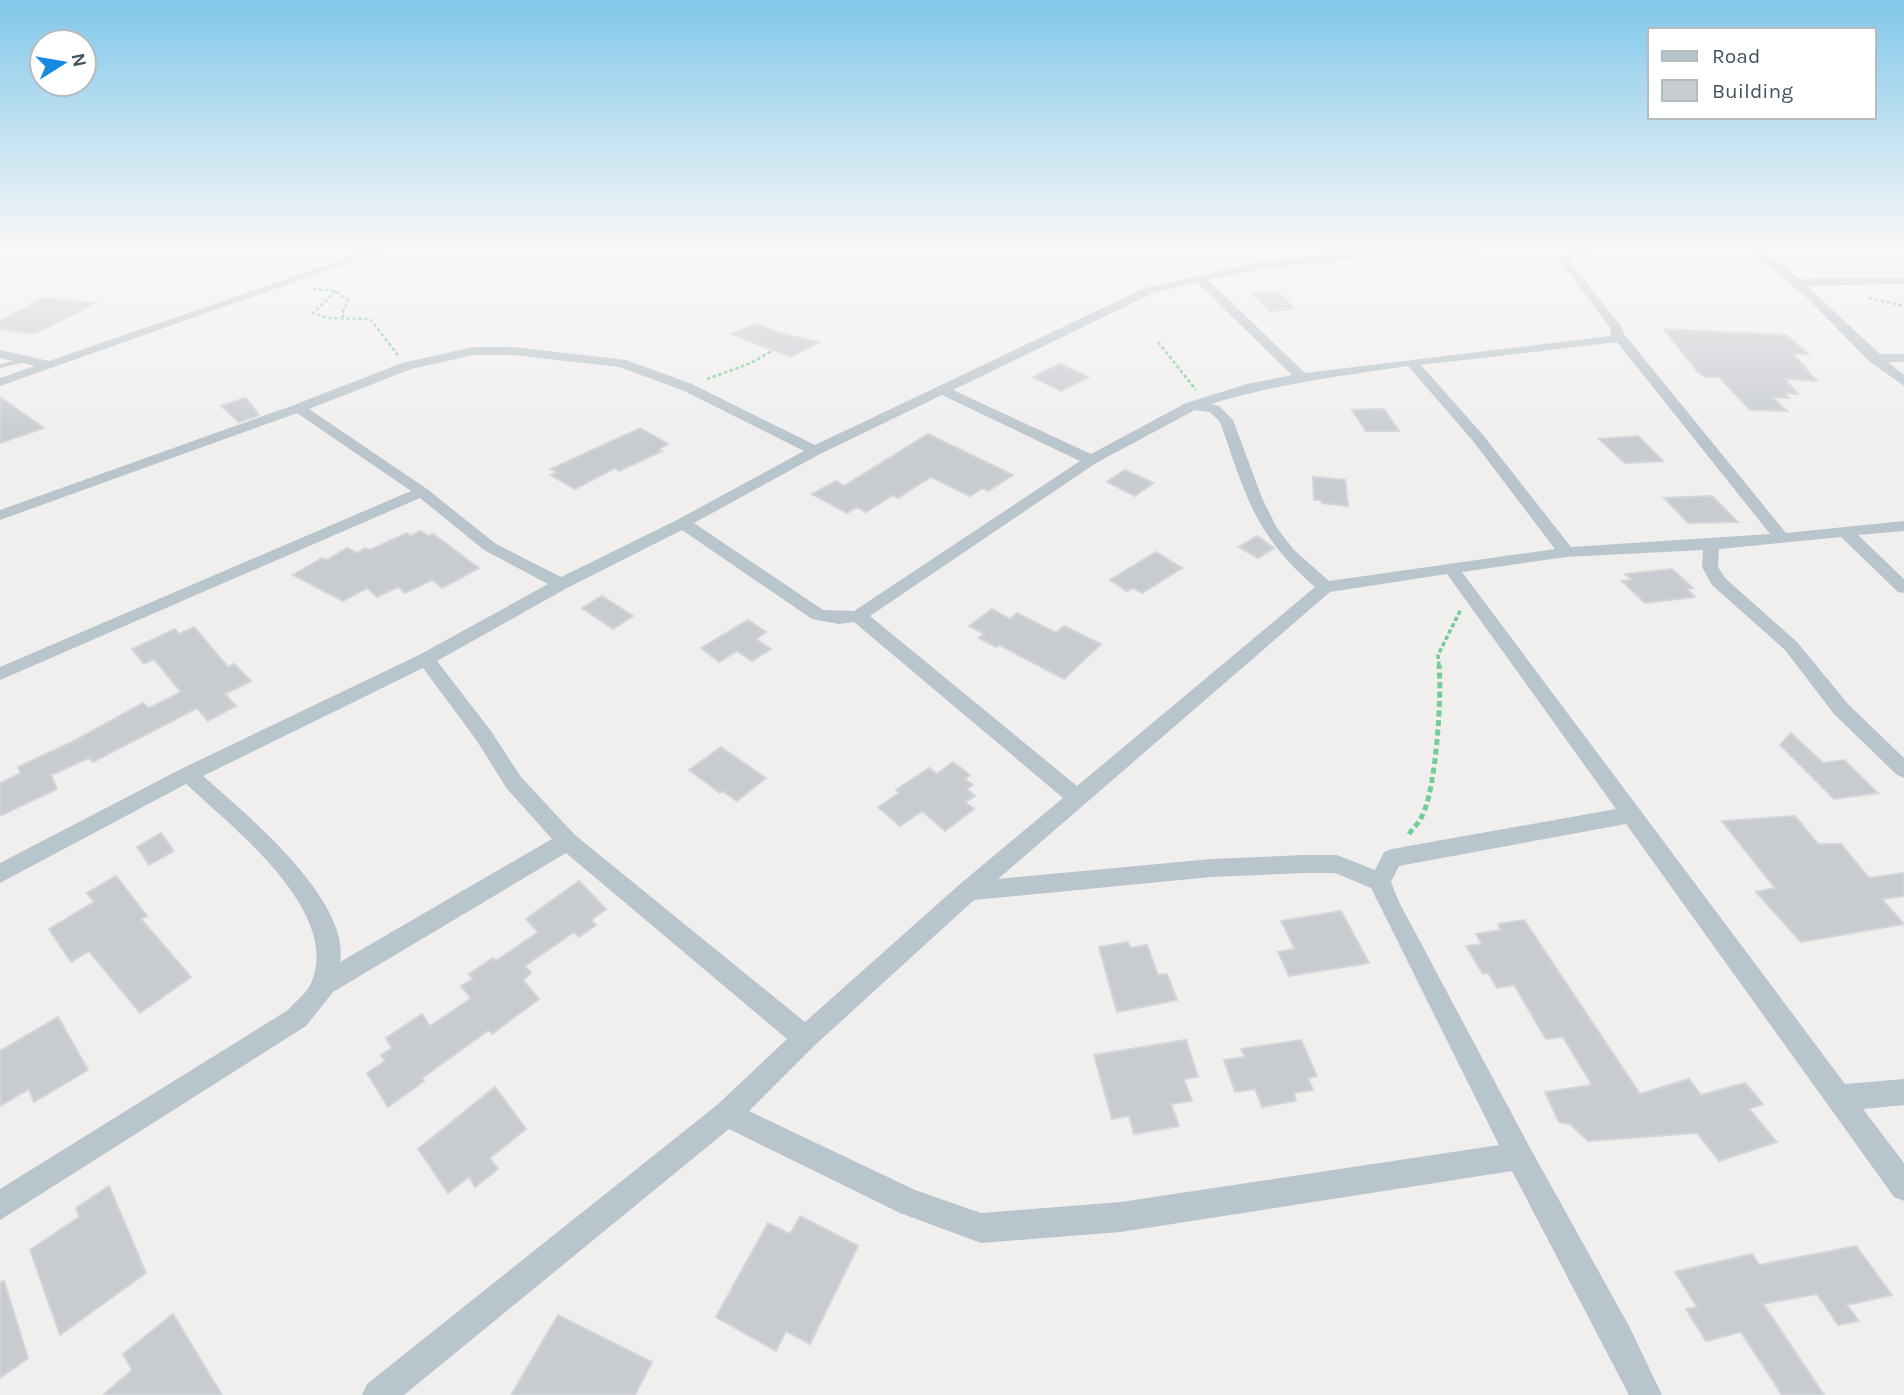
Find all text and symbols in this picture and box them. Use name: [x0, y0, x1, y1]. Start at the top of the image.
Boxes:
north arrow: [28, 28, 98, 98]
legend: [1648, 28, 1876, 119]
text: Road: [1712, 44, 1760, 68]
text: N: [67, 51, 91, 69]
text: Building: [1712, 79, 1793, 103]

